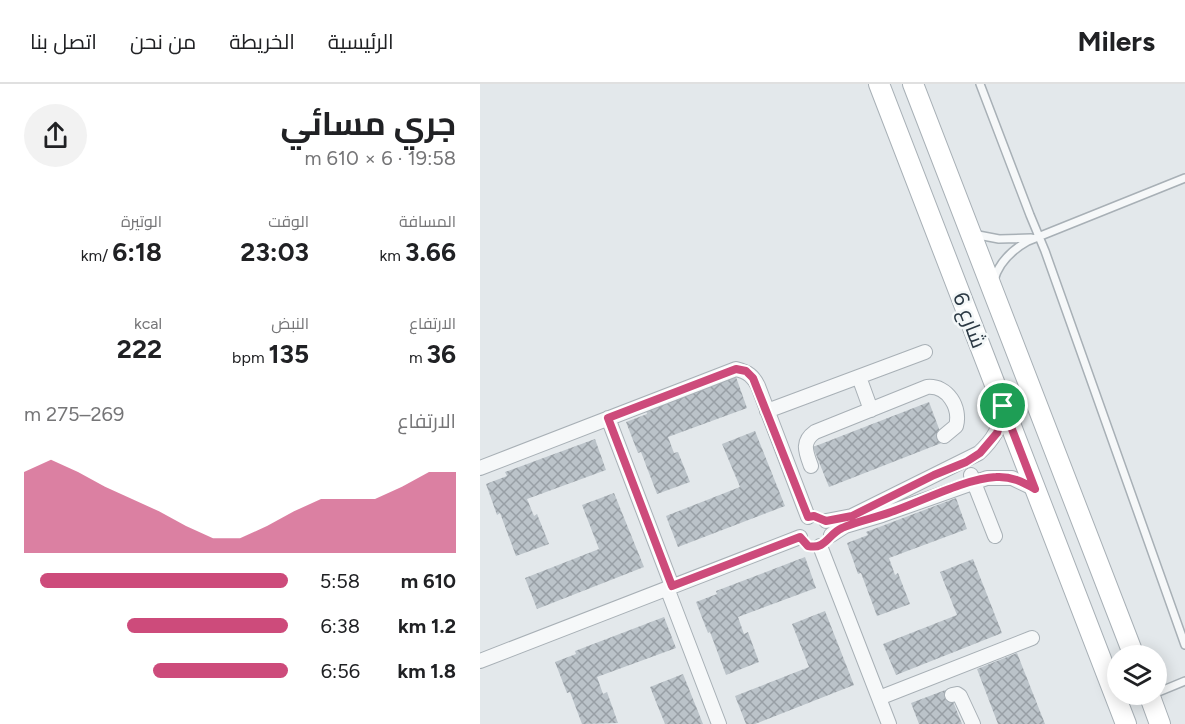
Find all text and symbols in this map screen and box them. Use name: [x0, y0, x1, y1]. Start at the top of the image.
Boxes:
text: Milers: [1078, 24, 1155, 58]
text: اتصل بنا: [30, 29, 97, 54]
text: من نحن: [130, 29, 196, 54]
text: الخريطة: [229, 29, 295, 54]
text: الرئيسية: [328, 29, 394, 54]
button: share: [24, 104, 87, 167]
text: جري مسائي: [281, 104, 456, 143]
text: 19:58 · 6 × 610 m: [305, 146, 456, 170]
text: الوتيرة: [121, 212, 162, 231]
text: الوقت: [268, 212, 309, 231]
text: المسافة: [399, 212, 456, 231]
text: 6:18: [112, 236, 162, 268]
text: 23:03: [240, 236, 309, 268]
text: 3.66: [405, 236, 456, 268]
text: /km: [81, 246, 112, 265]
text: km: [380, 246, 405, 265]
street label: شارع 6: [946, 289, 992, 352]
text: kcal: [134, 314, 162, 333]
text: النبض: [271, 314, 309, 333]
text: الارتفاع: [409, 314, 456, 333]
text: 222: [117, 333, 162, 365]
text: 135: [268, 338, 309, 370]
text: 36: [426, 338, 456, 370]
text: bpm: [232, 348, 268, 367]
text: m: [409, 348, 426, 367]
pin: [977, 380, 1028, 431]
icon: arrive: [986, 389, 1019, 422]
text: 269–275 m: [24, 402, 124, 426]
text: الارتفاع: [397, 409, 456, 433]
text: 5:58: [320, 569, 360, 593]
text: 610 m: [401, 569, 456, 593]
text: 6:38: [320, 614, 360, 638]
text: 1.2 km: [398, 614, 456, 638]
map controls: [1107, 645, 1167, 705]
button: layers: [1107, 645, 1167, 705]
text: 6:56: [321, 659, 360, 683]
text: 1.8 km: [397, 659, 456, 683]

